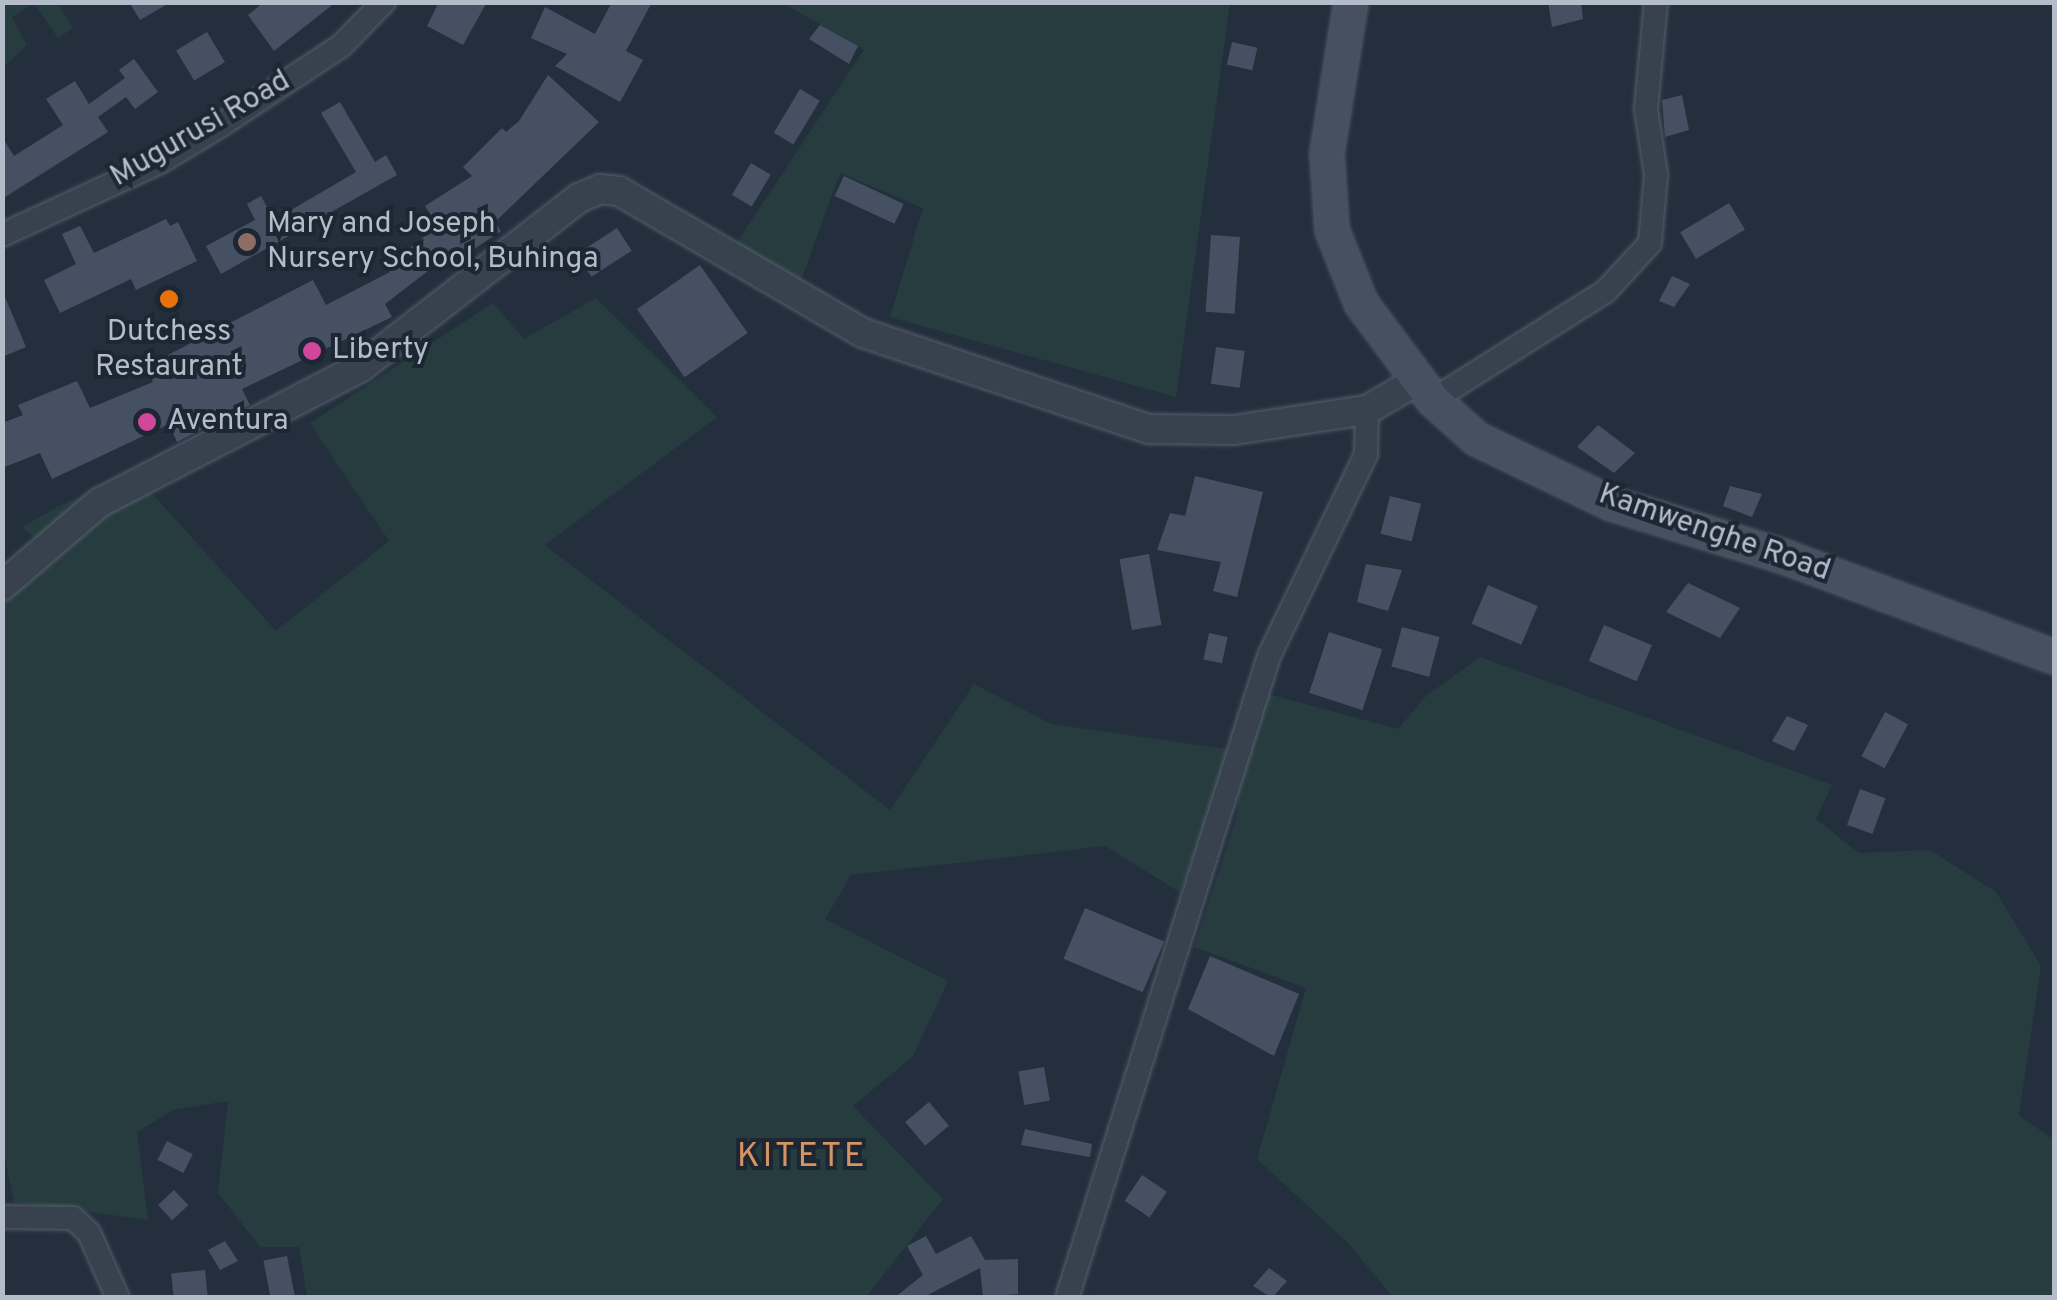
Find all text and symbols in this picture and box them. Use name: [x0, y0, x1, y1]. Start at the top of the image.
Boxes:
street label: Mugurusi Road: [105, 64, 297, 196]
place label: Mary and Joseph Nursery School, Buhinga: [267, 207, 598, 278]
marker: Mary and Joseph Nursery School, Buhinga: [236, 231, 258, 253]
marker: Dutchess Restaurant: [158, 288, 180, 310]
place label: Dutchess Restaurant: [95, 315, 243, 386]
place label: Liberty: [332, 333, 429, 369]
marker: Liberty: [301, 340, 323, 362]
place label: Aventura: [167, 404, 288, 440]
marker: Aventura: [136, 411, 158, 433]
street label: Kamwenghe Road: [1594, 478, 1834, 590]
district label: KITETE: [737, 1136, 867, 1178]

